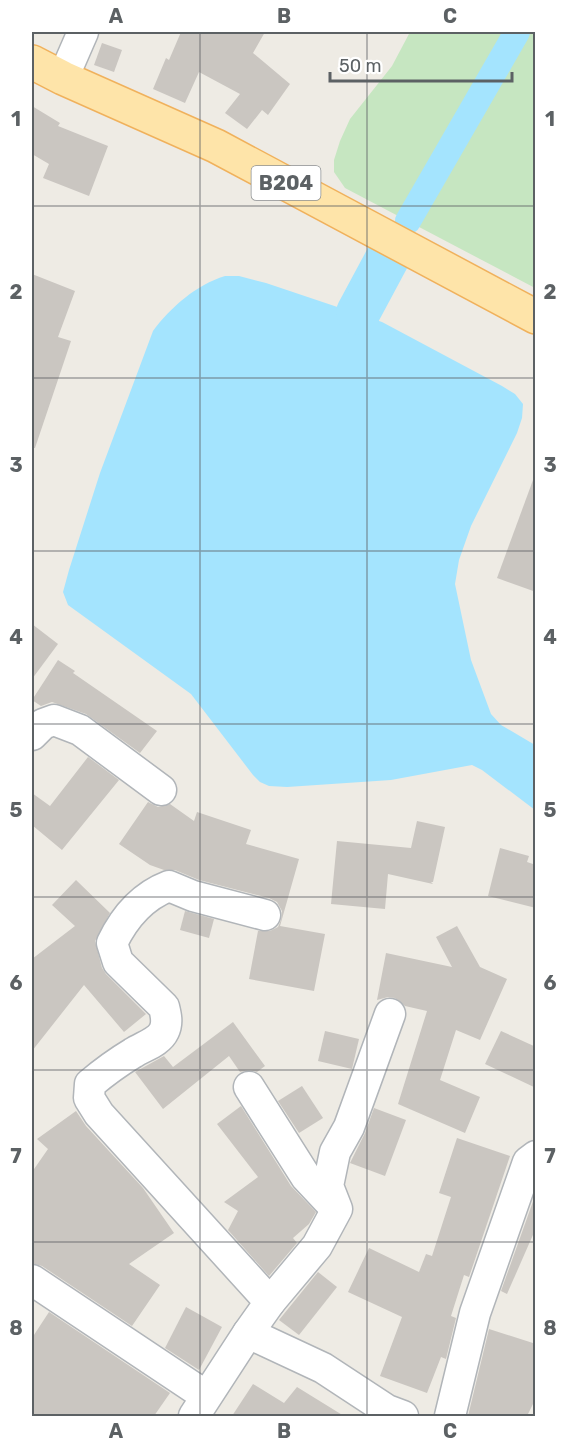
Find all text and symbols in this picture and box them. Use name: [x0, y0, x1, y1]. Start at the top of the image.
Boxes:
text: A: [109, 4, 124, 28]
text: B: [277, 4, 291, 28]
text: C: [443, 4, 457, 28]
scale bar: [330, 45, 512, 83]
text: 50 m: [339, 55, 382, 77]
text: 1: [11, 107, 21, 131]
text: 1: [545, 107, 555, 131]
road number: B204: [252, 166, 320, 200]
text: 2: [10, 280, 23, 304]
text: 2: [544, 280, 557, 304]
text: 3: [9, 453, 23, 477]
text: 3: [543, 453, 557, 477]
text: 4: [9, 625, 23, 649]
text: 4: [543, 625, 557, 649]
text: 5: [10, 798, 23, 822]
text: 5: [544, 798, 557, 822]
text: 6: [9, 971, 23, 995]
text: 6: [543, 971, 557, 995]
text: 7: [10, 1144, 22, 1168]
text: 7: [544, 1144, 556, 1168]
text: 8: [9, 1316, 23, 1340]
text: 8: [543, 1316, 557, 1340]
text: A: [109, 1419, 124, 1443]
text: B: [277, 1419, 291, 1443]
text: C: [443, 1419, 457, 1443]

